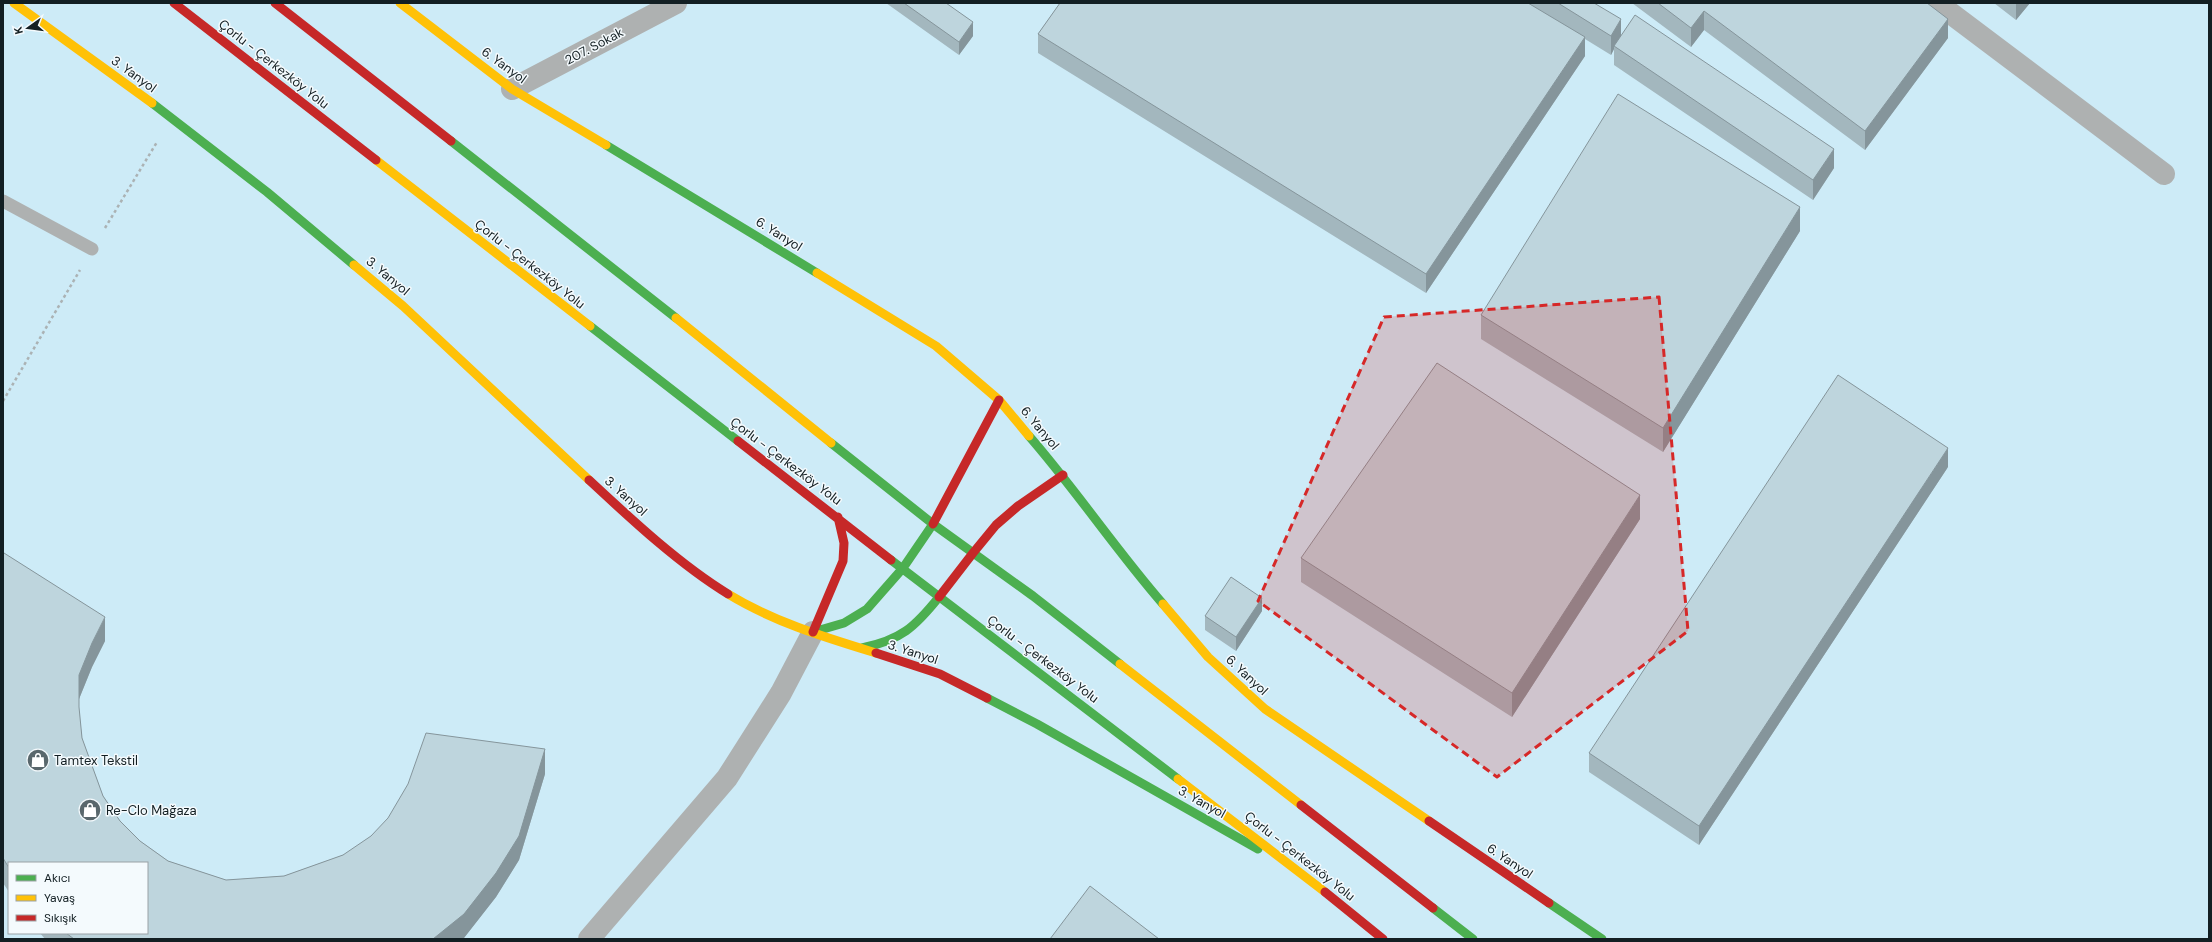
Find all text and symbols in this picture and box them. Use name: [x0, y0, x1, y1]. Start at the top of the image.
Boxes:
north arrow: [8, 8, 48, 48]
street label: Çorlu - Çerkezköy Yolu: [215, 16, 333, 112]
street label: 207. Sokak: [562, 23, 626, 68]
text: K: [11, 25, 26, 36]
street label: 6. Yanyol: [478, 43, 530, 87]
street label: 3. Yanyol: [108, 52, 160, 96]
street label: 6. Yanyol: [753, 213, 805, 255]
street label: Çorlu - Çerkezköy Yolu: [471, 216, 589, 312]
street label: 3. Yanyol: [363, 253, 413, 299]
street label: 6. Yanyol: [1017, 403, 1063, 453]
street label: Çorlu - Çerkezköy Yolu: [727, 413, 845, 509]
street label: 3. Yanyol: [601, 472, 651, 520]
street label: Çorlu - Çerkezköy Yolu: [984, 611, 1102, 707]
street label: 3. Yanyol: [886, 636, 940, 668]
street label: 6. Yanyol: [1222, 651, 1272, 699]
shop icon: Tamtex Tekstil: [25, 747, 51, 773]
place label: Tamtex Tekstil: [54, 752, 138, 769]
street label: 3. Yanyol: [1175, 782, 1229, 822]
shop icon: Re-Clo Mağaza: [77, 797, 103, 823]
place label: Re-Clo Mağaza: [106, 802, 197, 819]
street label: Çorlu - Çerkezköy Yolu: [1241, 808, 1359, 904]
street label: 6. Yanyol: [1484, 839, 1536, 883]
legend: [8, 862, 148, 934]
text: Akıcı: [44, 870, 70, 886]
text: Yavaş: [44, 890, 75, 906]
text: Sıkışık: [44, 910, 77, 926]

